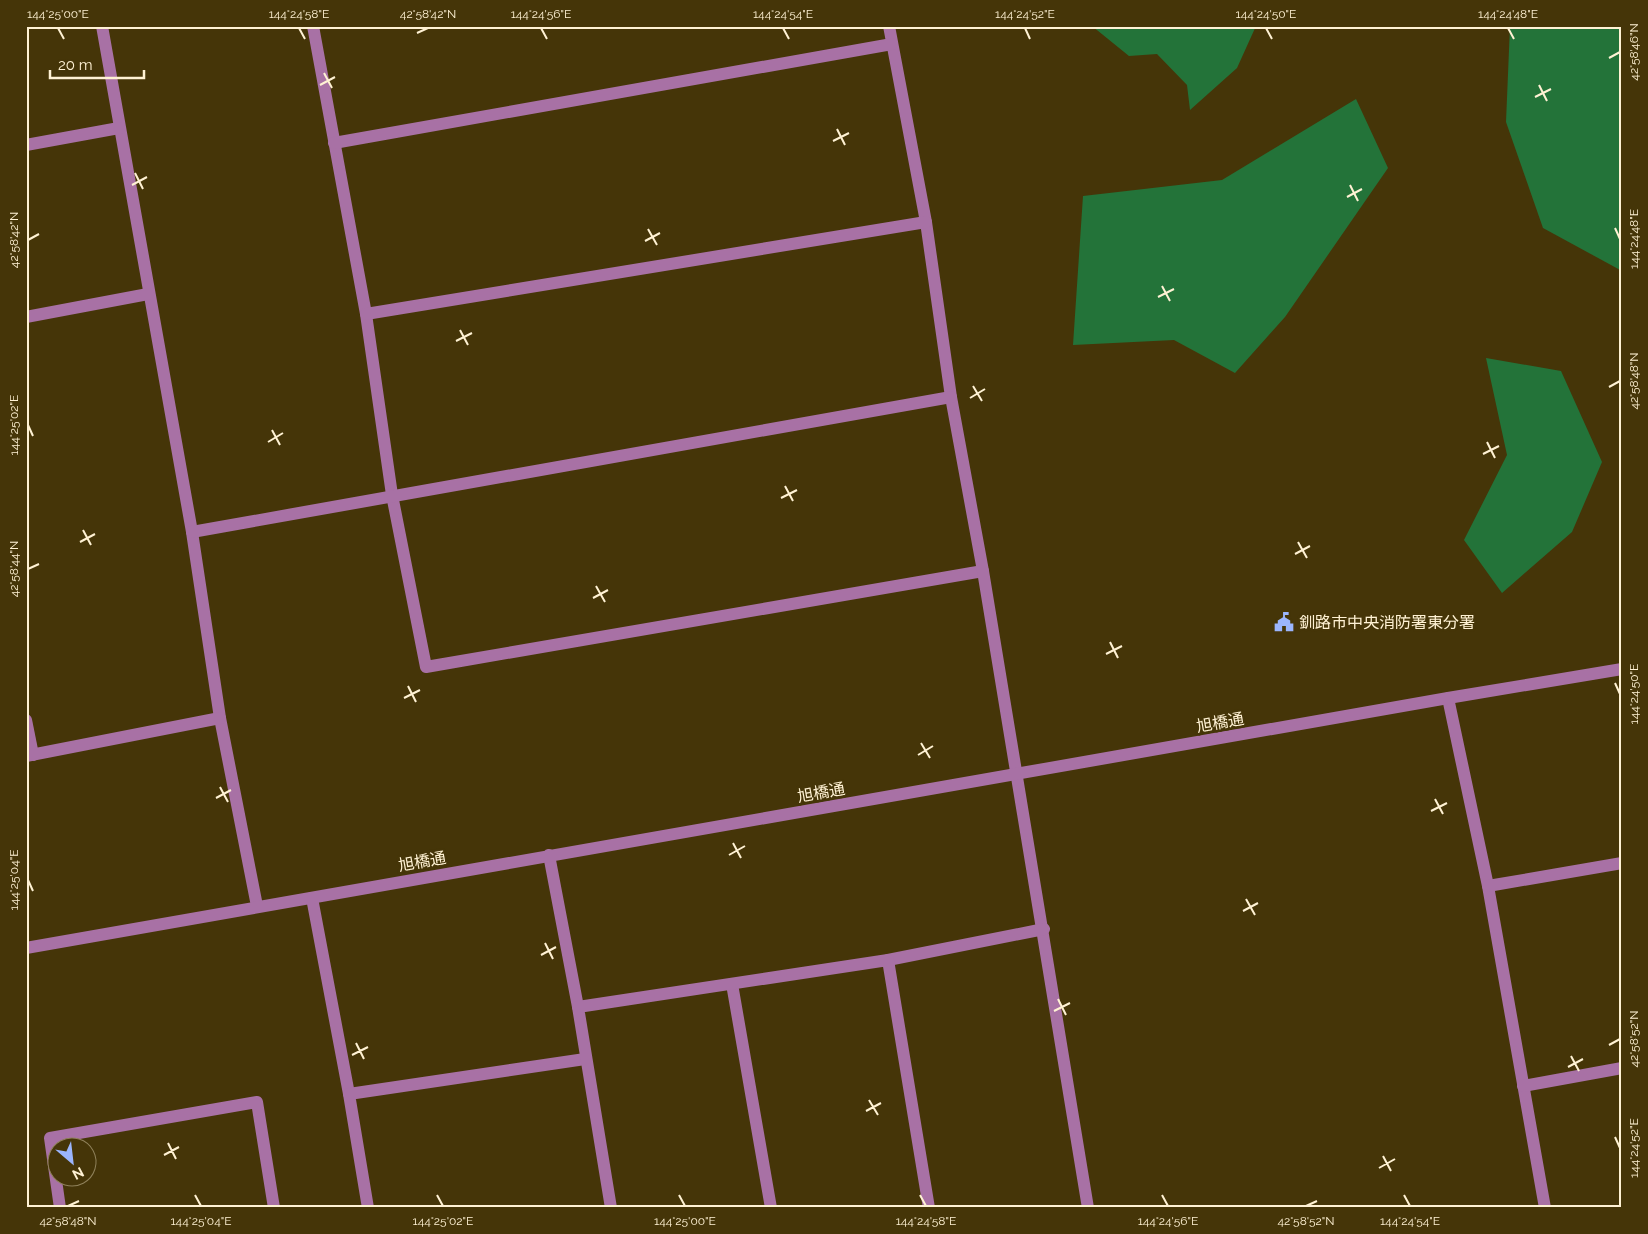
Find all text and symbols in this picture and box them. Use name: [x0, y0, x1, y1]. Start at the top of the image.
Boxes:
text: 144°25'00"E: [27, 7, 89, 21]
text: 144°24'58"E: [269, 7, 329, 21]
text: 42°58'42"N: [400, 7, 456, 21]
text: 144°24'56"E: [511, 7, 571, 21]
text: 144°24'54"E: [753, 7, 813, 21]
text: 144°24'52"E: [995, 7, 1055, 21]
text: 144°24'50"E: [1236, 7, 1296, 21]
text: 144°24'48"E: [1478, 7, 1538, 21]
text: 42°58'46"N: [1627, 23, 1641, 81]
scale bar: [50, 48, 144, 80]
text: 20 m: [58, 56, 93, 74]
text: 144°24'48"E: [1627, 209, 1641, 269]
text: 42°58'42"N: [7, 212, 21, 268]
text: 42°58'48"N: [1627, 352, 1641, 410]
text: 144°25'02"E: [7, 395, 21, 455]
text: 42°58'44"N: [7, 541, 21, 597]
public building icon: 釧路市中央消防署東分署: [1273, 611, 1295, 633]
place label: 釧路市中央消防署東分署: [1299, 613, 1475, 632]
text: 144°24'50"E: [1627, 664, 1641, 724]
street label: 旭橋通: [1195, 709, 1245, 736]
street label: 旭橋通: [796, 779, 846, 806]
street label: 旭橋通: [397, 848, 447, 875]
text: 144°25'04"E: [7, 849, 21, 911]
text: 42°58'52"N: [1627, 1011, 1641, 1068]
text: 144°24'52"E: [1627, 1118, 1641, 1178]
north arrow: [48, 1136, 98, 1186]
text: N: [70, 1164, 87, 1183]
text: 42°58'48"N: [39, 1214, 97, 1228]
text: 144°25'04"E: [170, 1214, 232, 1228]
text: 144°25'02"E: [413, 1214, 473, 1228]
text: 144°25'00"E: [654, 1214, 716, 1228]
text: 144°24'58"E: [896, 1214, 956, 1228]
text: 144°24'56"E: [1138, 1214, 1198, 1228]
text: 42°58'52"N: [1278, 1214, 1335, 1228]
text: 144°24'54"E: [1380, 1214, 1440, 1228]

